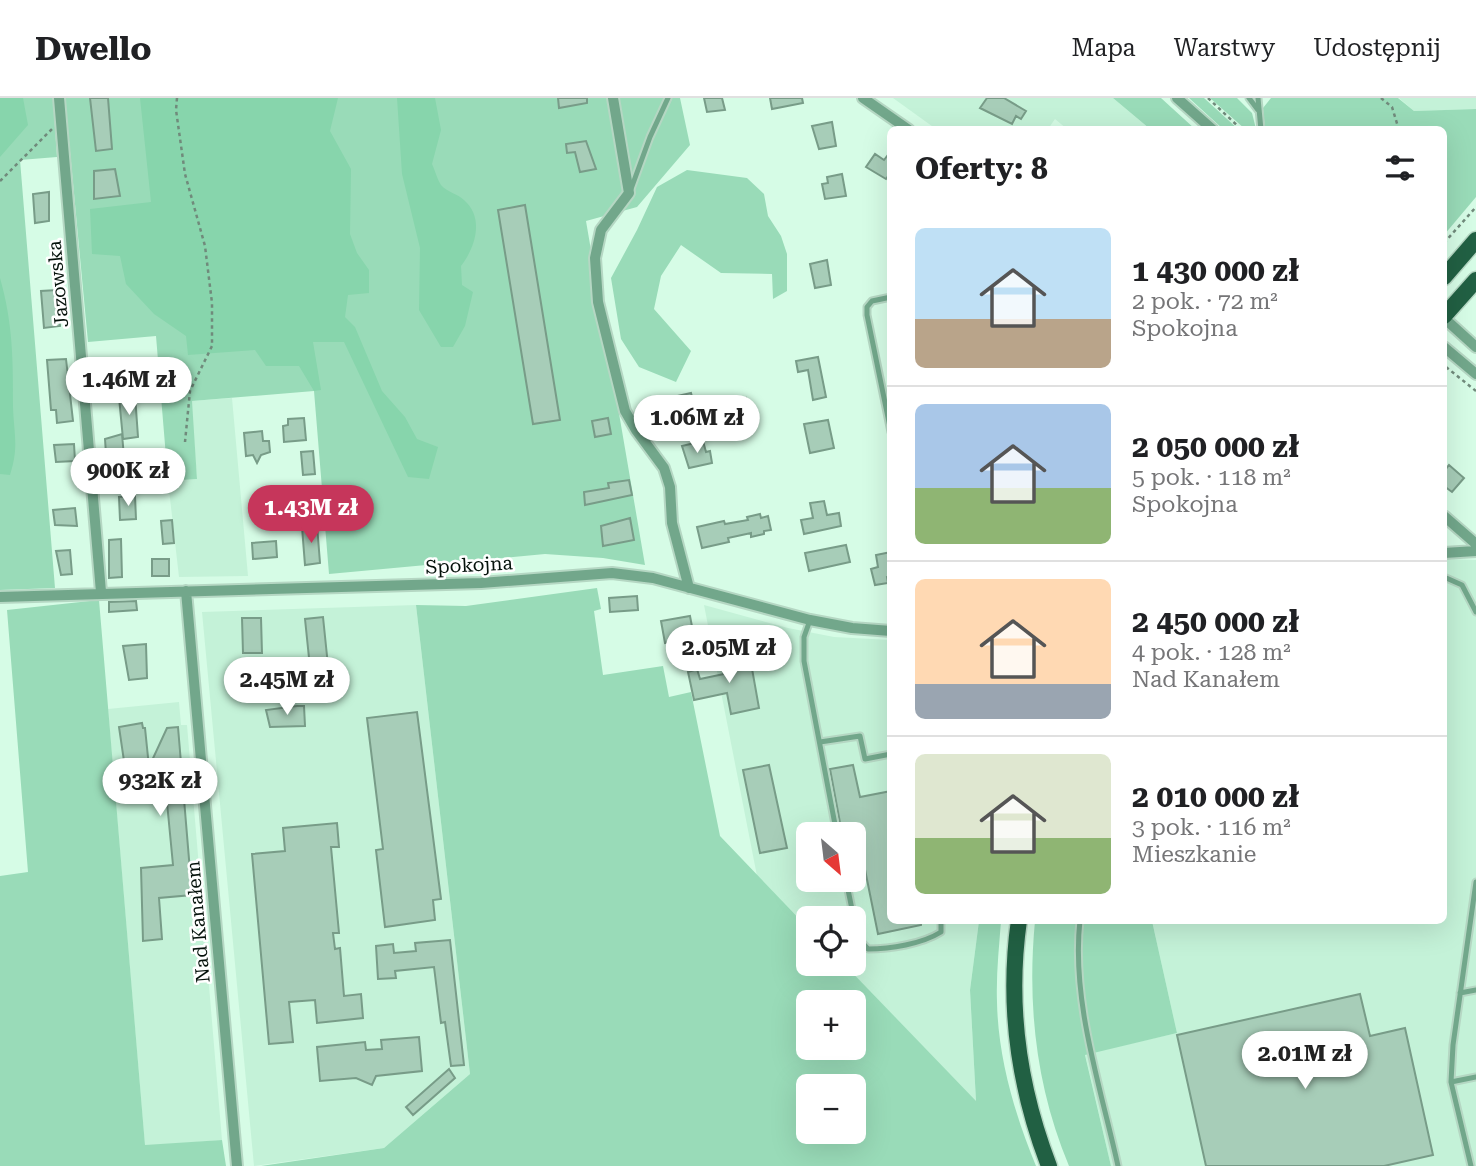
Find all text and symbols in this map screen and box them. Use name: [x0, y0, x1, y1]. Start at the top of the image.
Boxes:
text: Dwello: [35, 29, 151, 68]
text: Mapa: [1072, 34, 1136, 62]
text: Warstwy: [1174, 34, 1275, 62]
text: Udostępnij: [1313, 34, 1441, 62]
icon: filters: [1381, 149, 1419, 187]
text: Oferty: 8: [915, 151, 1048, 186]
street label: Jazowska: [43, 239, 73, 328]
text: 1 430 000 zł: [1132, 253, 1299, 288]
icon: home: [971, 256, 1055, 340]
text: 2 pok. · 72 m²: [1132, 288, 1278, 315]
text: Spokojna: [1132, 315, 1238, 342]
pin: 1.46M zł: [57, 358, 201, 417]
text: 1.46M zł: [82, 366, 176, 393]
pin: 1.06M zł: [625, 396, 769, 455]
text: 1.06M zł: [650, 404, 744, 431]
text: 2 050 000 zł: [1132, 429, 1299, 464]
icon: home: [971, 432, 1055, 516]
pin: 900K zł: [63, 448, 193, 508]
text: 900K zł: [86, 457, 170, 484]
text: 5 pok. · 118 m²: [1132, 464, 1291, 491]
pin: 1.43M zł: [239, 486, 383, 545]
text: Spokojna: [1132, 491, 1238, 518]
text: 1.43M zł: [264, 494, 358, 521]
street label: Spokojna: [425, 551, 514, 579]
text: 2 450 000 zł: [1132, 604, 1299, 639]
icon: home: [971, 607, 1055, 691]
pin: 2.05M zł: [657, 626, 801, 685]
text: 2.05M zł: [682, 634, 776, 661]
text: 4 pok. · 128 m²: [1132, 639, 1291, 666]
pin: 2.45M zł: [215, 658, 359, 717]
text: 2.45M zł: [240, 666, 334, 693]
text: Nad Kanałem: [1132, 666, 1280, 693]
pin: 932K zł: [95, 758, 225, 818]
text: 932K zł: [118, 767, 202, 794]
text: 2 010 000 zł: [1132, 779, 1299, 814]
icon: home: [971, 782, 1055, 866]
text: 3 pok. · 116 m²: [1132, 814, 1291, 841]
north arrow: [796, 822, 866, 892]
map controls: [796, 822, 866, 1144]
text: Mieszkanie: [1132, 841, 1256, 868]
street label: Nad Kanałem: [181, 860, 215, 984]
button: locate: [796, 906, 866, 976]
button: +: [796, 990, 866, 1060]
pin: 2.01M zł: [1233, 1032, 1377, 1091]
text: 2.01M zł: [1258, 1040, 1352, 1067]
button: −: [796, 1074, 866, 1144]

